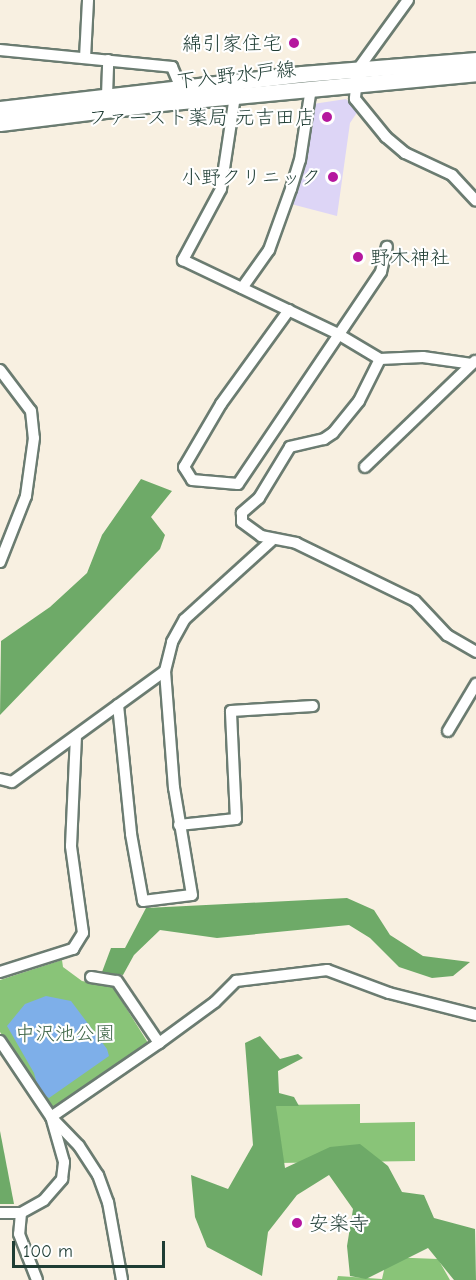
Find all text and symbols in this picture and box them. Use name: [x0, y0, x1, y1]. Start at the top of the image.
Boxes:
place label: 綿引家住宅: [182, 31, 282, 55]
marker: 綿引家住宅: [287, 36, 301, 50]
street label: 下入野水戸線: [175, 57, 297, 93]
place label: ファースト薬局 元吉田店: [88, 105, 315, 129]
marker: ファースト薬局 元吉田店: [320, 110, 334, 124]
place label: 小野クリニック: [181, 165, 321, 189]
marker: 小野クリニック: [326, 170, 340, 184]
place label: 野木神社: [370, 245, 450, 269]
marker: 野木神社: [351, 250, 365, 264]
park label: 中沢池公園: [15, 1021, 115, 1045]
place label: 安楽寺: [309, 1211, 369, 1235]
marker: 安楽寺: [290, 1216, 304, 1230]
scale bar: [15, 1229, 168, 1267]
text: 100 m: [23, 1241, 73, 1262]

